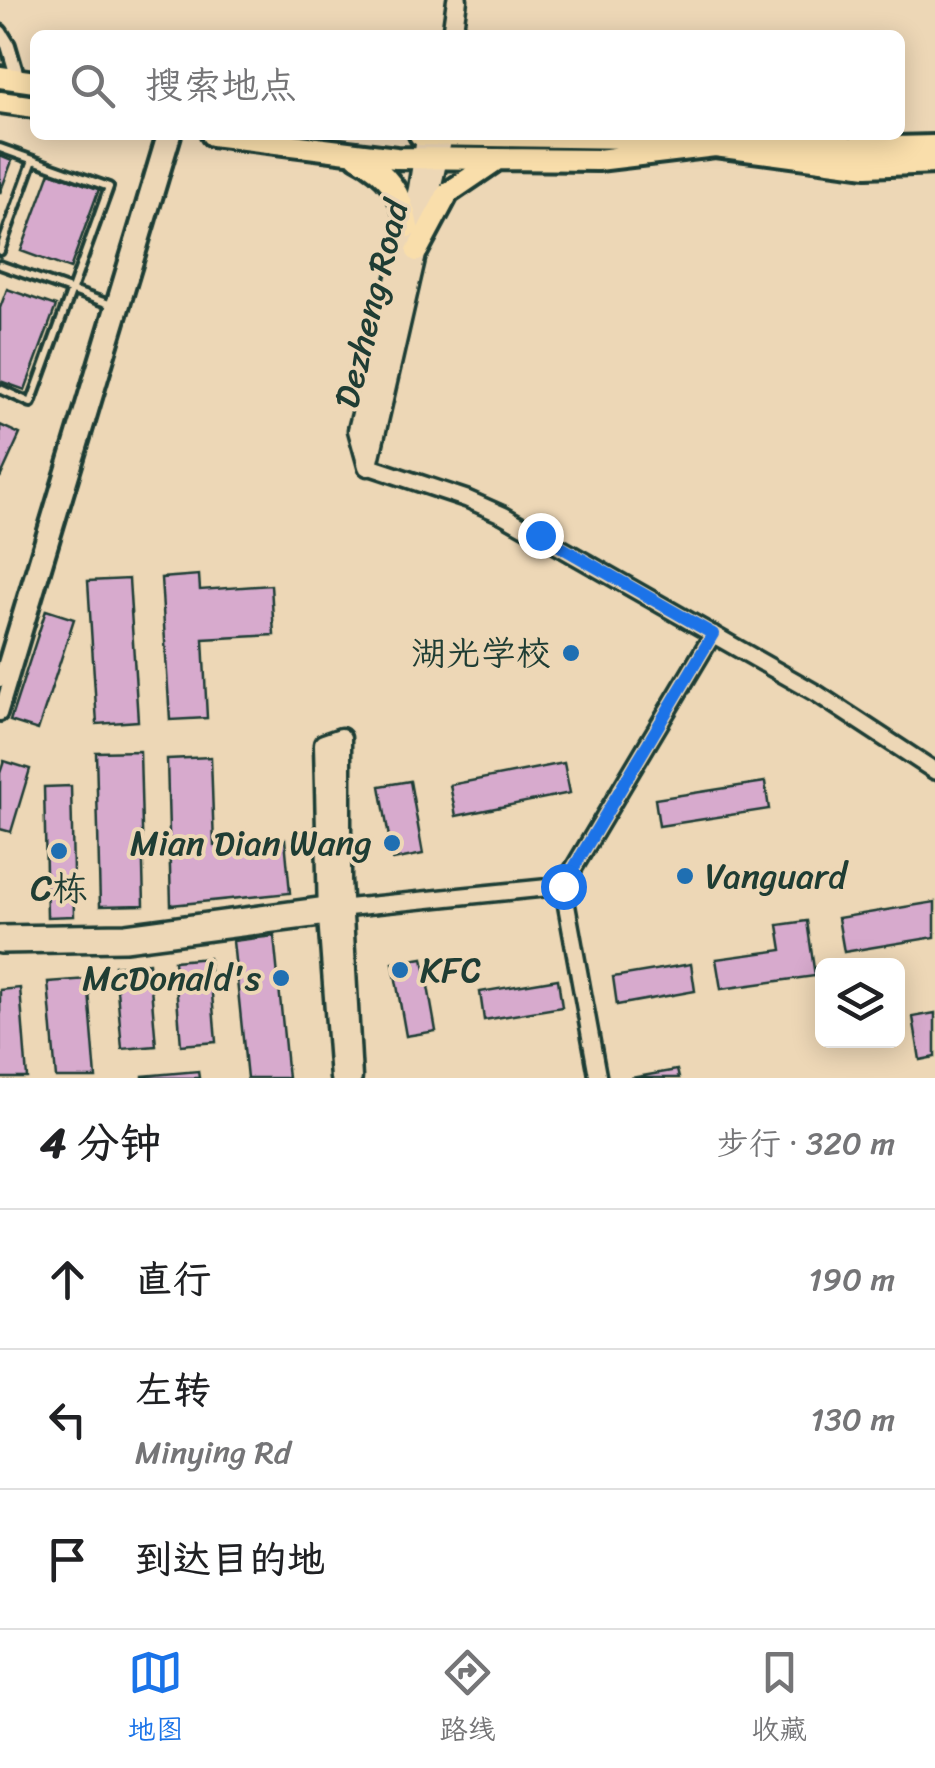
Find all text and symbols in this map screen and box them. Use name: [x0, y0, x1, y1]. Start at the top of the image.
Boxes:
search box: [30, 30, 905, 140]
text: 搜索地点: [145, 52, 297, 119]
icon: search: [65, 58, 120, 113]
street label: Dezheng Road: [315, 191, 427, 414]
route end: [518, 513, 564, 559]
place label: 湖光学校: [411, 622, 551, 684]
marker: 湖光学校: [560, 642, 582, 664]
place label: Mian Dian Wang: [130, 812, 372, 874]
marker: Mian Dian Wang: [381, 832, 403, 854]
marker: C栋: [48, 840, 70, 862]
place label: Vanguard: [705, 845, 849, 907]
place label: C栋: [31, 857, 87, 919]
route start: [541, 864, 587, 910]
marker: Vanguard: [674, 865, 696, 887]
place label: KFC: [420, 939, 481, 1001]
place label: McDonald's: [82, 947, 261, 1009]
map controls: [815, 958, 905, 1048]
button: layers: [815, 958, 905, 1048]
marker: KFC: [389, 959, 411, 981]
marker: McDonald's: [270, 967, 292, 989]
text: 4 分钟: [40, 1106, 161, 1180]
text: 步行 · 320 m: [717, 1115, 895, 1172]
text: 直行: [135, 1246, 211, 1313]
text: 190 m: [809, 1251, 895, 1308]
icon: ahead: [40, 1252, 95, 1307]
text: 左转: [135, 1357, 211, 1424]
text: 130 m: [811, 1391, 895, 1448]
icon: left: [40, 1392, 95, 1447]
text: Minying Rd: [135, 1424, 291, 1481]
text: 到达目的地: [135, 1526, 325, 1593]
icon: arrive: [40, 1532, 95, 1587]
tab: 地图: [128, 1645, 184, 1754]
tab: 路线: [439, 1645, 495, 1754]
tab: 收藏: [751, 1645, 807, 1754]

